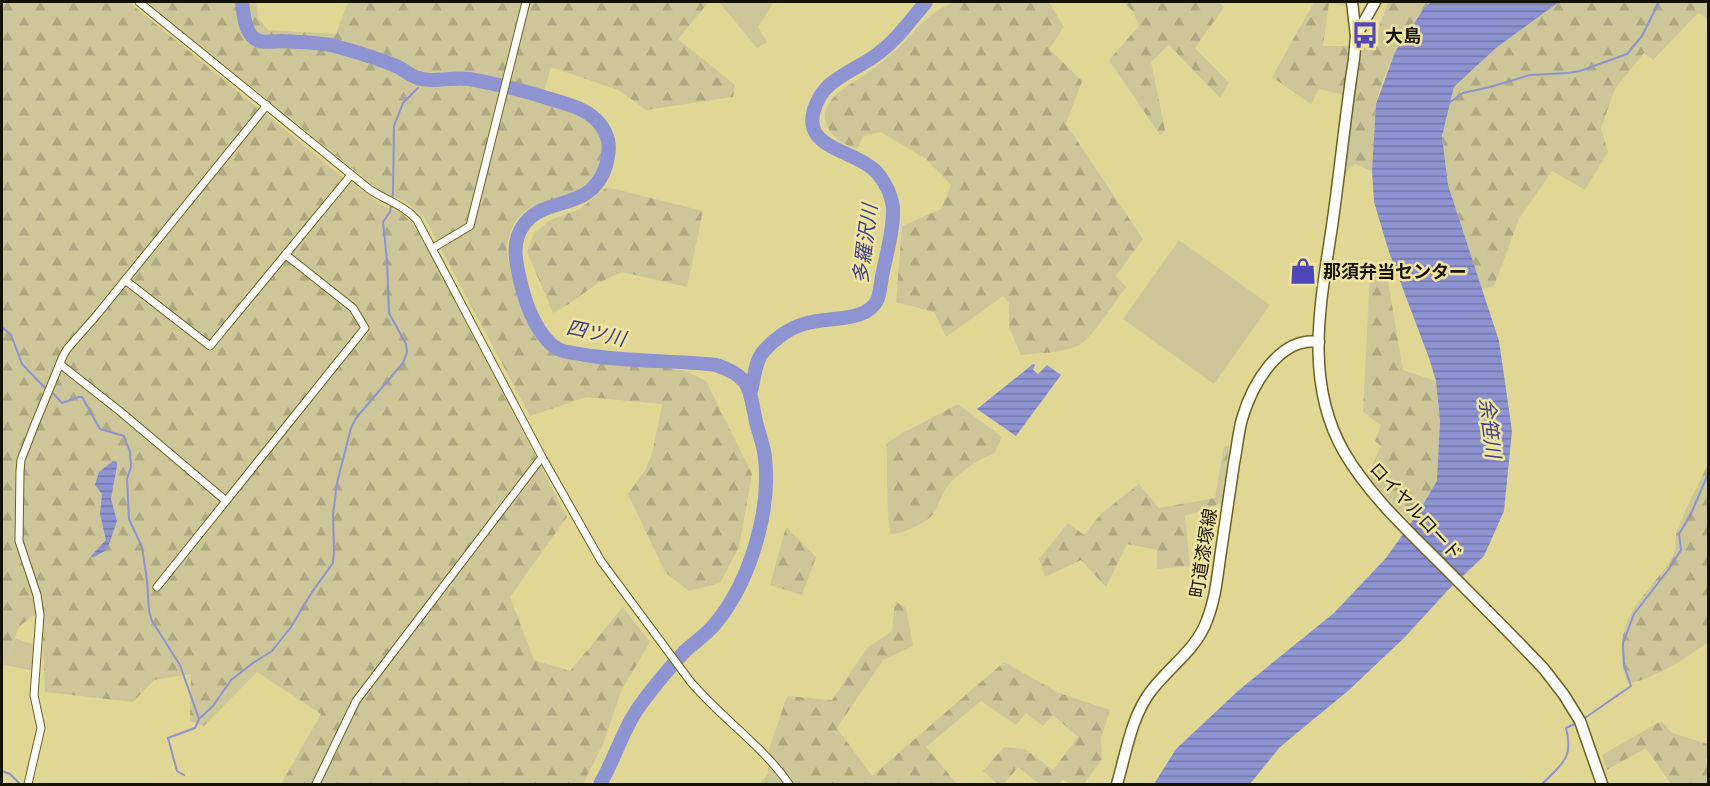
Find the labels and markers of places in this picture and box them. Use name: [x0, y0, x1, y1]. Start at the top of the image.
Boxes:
bus stop icon: 大島: [1350, 20, 1380, 50]
place label: 大島: [1385, 25, 1421, 46]
shop icon: 那須弁当センター: [1288, 256, 1318, 286]
place label: 那須弁当センター: [1323, 261, 1467, 282]

